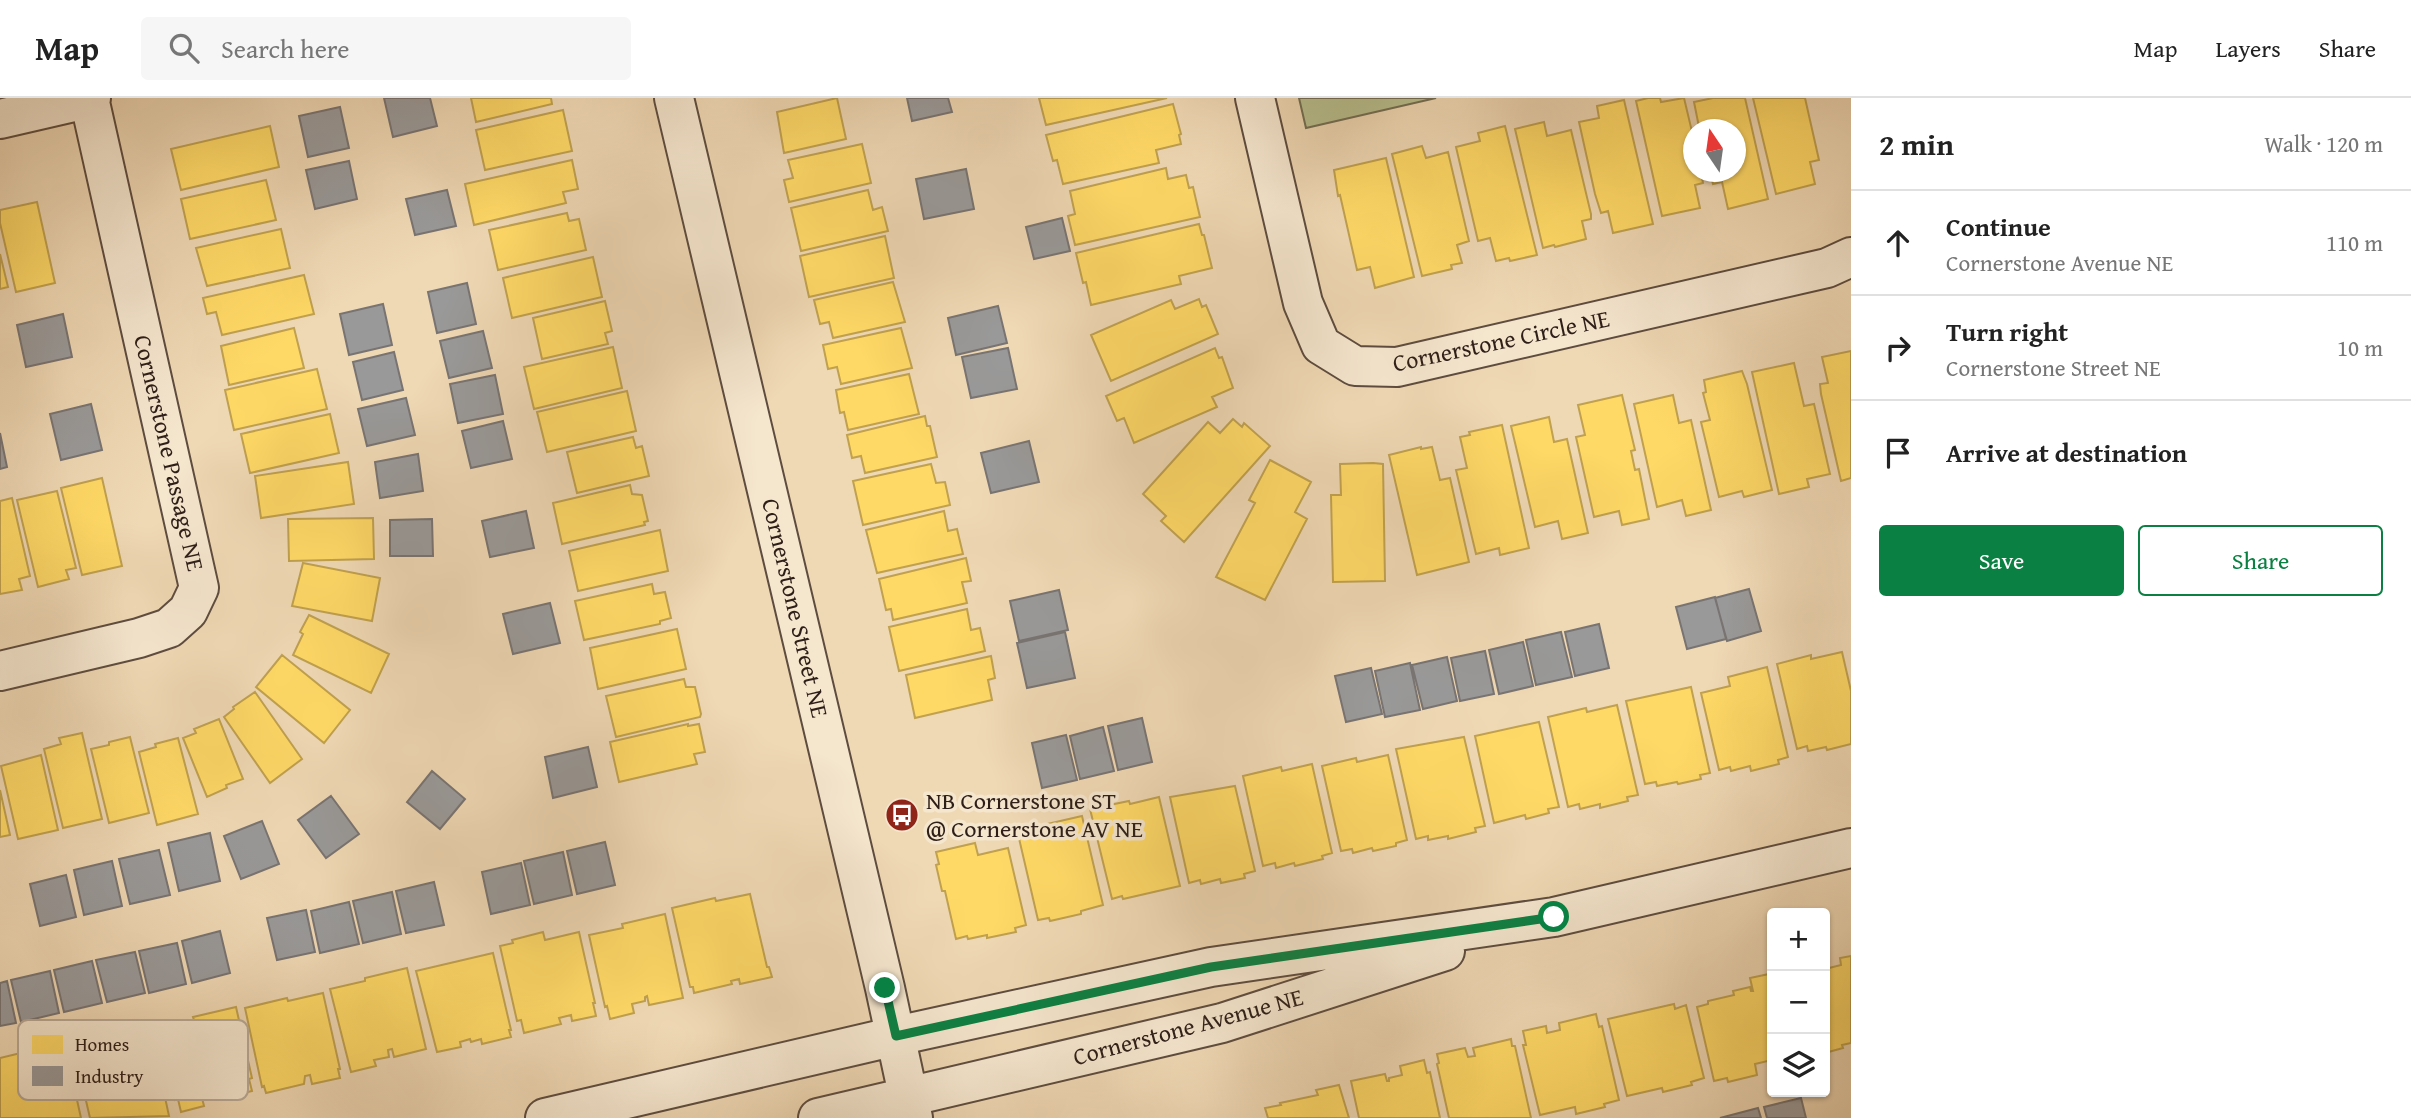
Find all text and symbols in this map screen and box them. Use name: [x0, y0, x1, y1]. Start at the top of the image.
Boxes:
search box: [141, 17, 631, 80]
text: Map: [35, 24, 99, 72]
icon: search: [165, 29, 203, 67]
text: Search here: [221, 29, 349, 68]
text: Map: [2134, 31, 2177, 66]
text: Layers: [2215, 31, 2281, 66]
text: Share: [2319, 31, 2376, 66]
north arrow: [1683, 119, 1746, 182]
text: 2 min: [1879, 122, 1954, 166]
text: Walk · 120 m: [2264, 127, 2383, 160]
text: Continue: [1946, 207, 2051, 246]
icon: ahead: [1879, 224, 1917, 262]
text: 110 m: [2326, 226, 2383, 259]
text: Cornerstone Avenue NE: [1946, 246, 2173, 279]
street label: Cornerstone Circle NE: [1389, 300, 1613, 381]
text: Turn right: [1946, 312, 2068, 351]
icon: right: [1879, 329, 1917, 367]
text: 10 m: [2337, 331, 2383, 364]
street label: Cornerstone Passage NE: [125, 332, 214, 574]
text: Cornerstone Street NE: [1946, 351, 2161, 384]
text: Arrive at destination: [1946, 433, 2187, 472]
icon: arrive: [1879, 434, 1917, 472]
street label: Cornerstone Street NE: [753, 495, 838, 721]
button: Save: [1879, 525, 2124, 596]
button: Share: [2138, 525, 2383, 596]
place label: NB Cornerstone ST @ Cornerstone AV NE: [926, 783, 1143, 846]
bus stop icon: NB Cornerstone ST @ Cornerstone AV NE: [883, 796, 921, 834]
route start: [1538, 901, 1569, 932]
map controls: [1767, 908, 1830, 1097]
button: +: [1767, 908, 1830, 971]
button: −: [1767, 971, 1830, 1034]
route end: [869, 972, 900, 1003]
street label: Cornerstone Avenue NE: [1069, 979, 1307, 1074]
legend: [18, 1020, 248, 1100]
text: Homes: [75, 1030, 129, 1058]
button: layers: [1767, 1034, 1830, 1097]
text: Industry: [75, 1062, 144, 1090]

